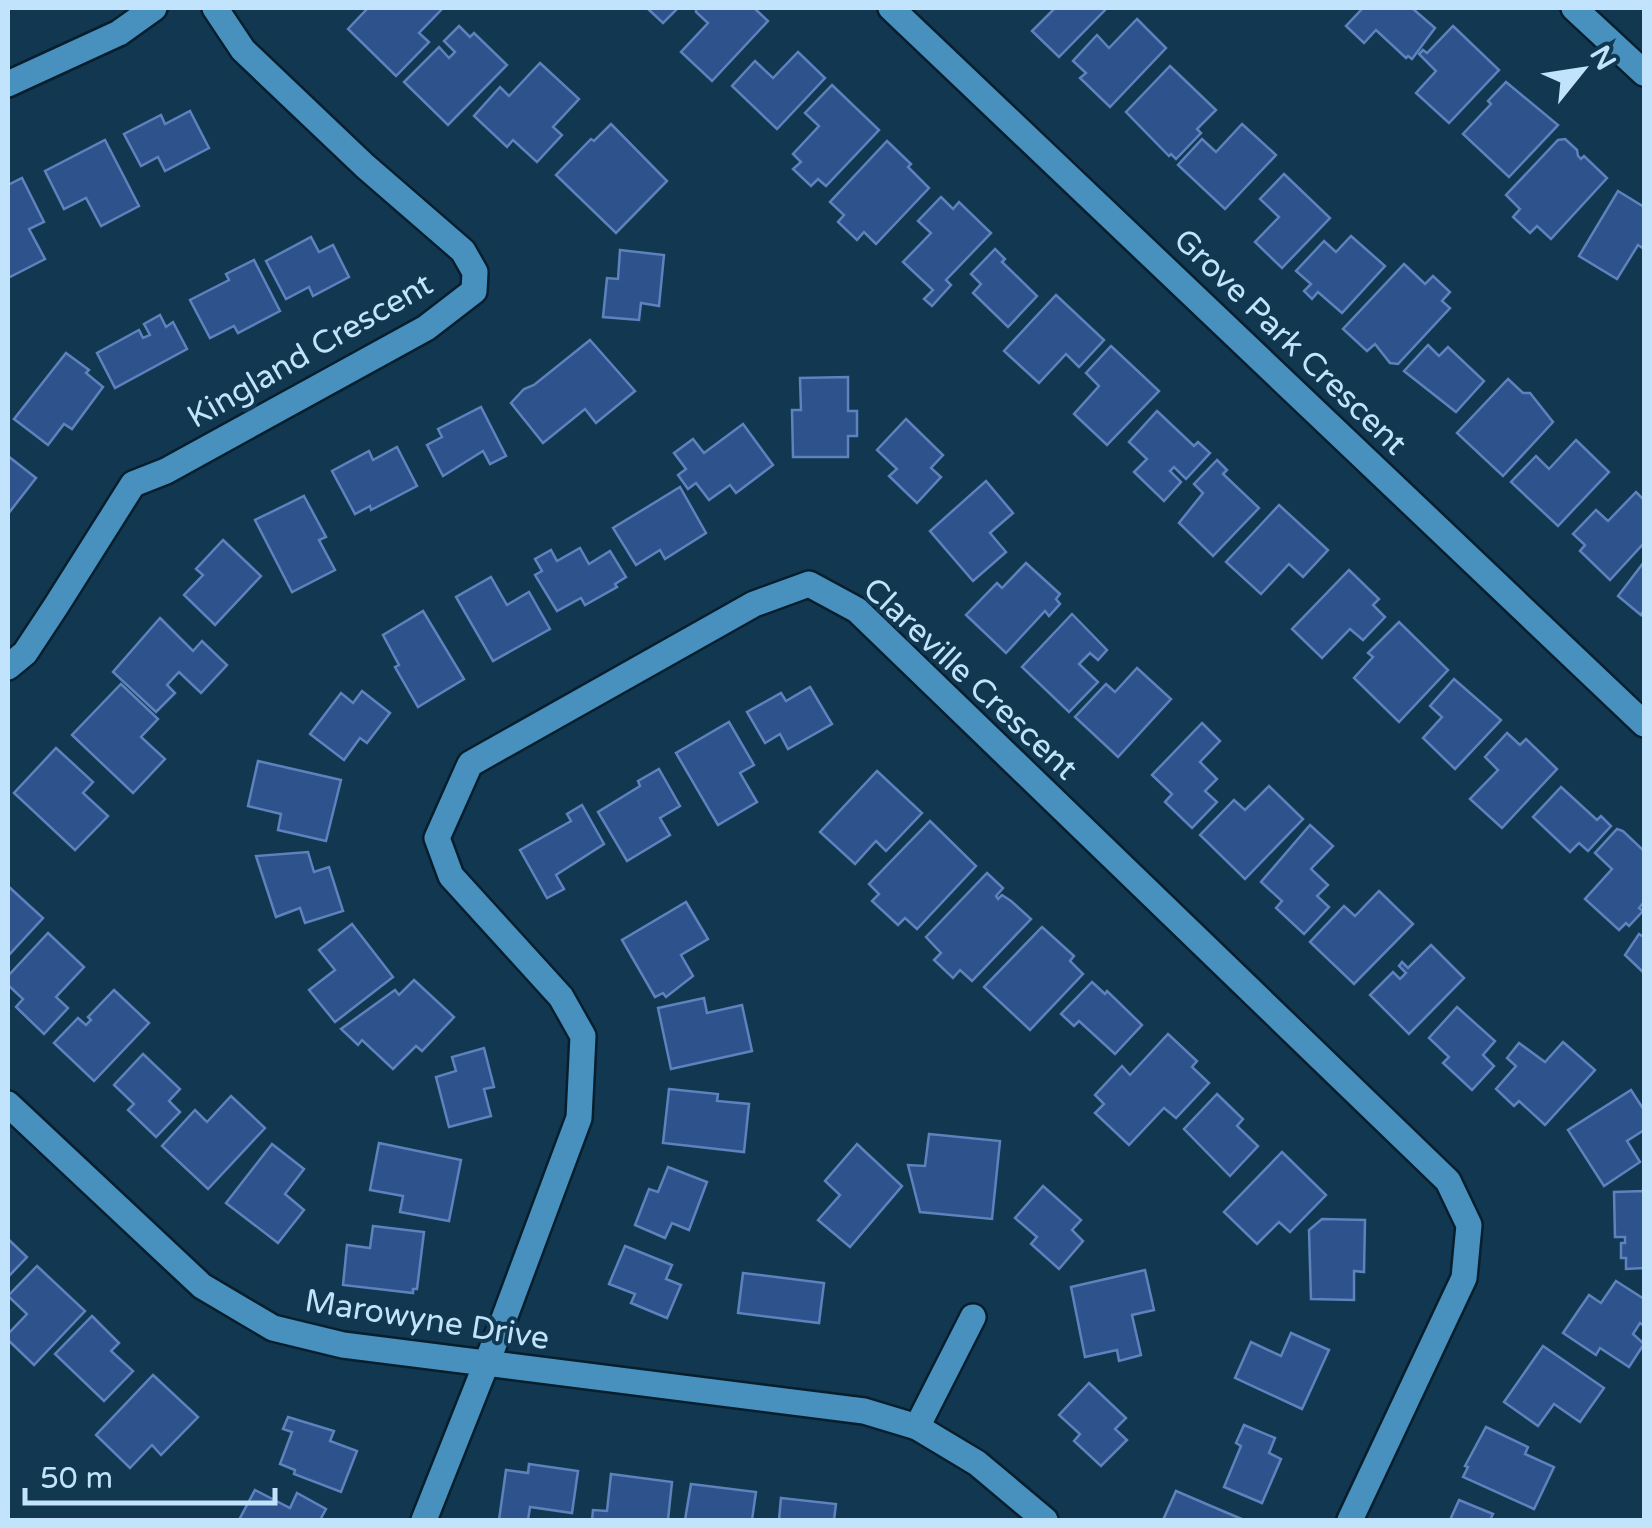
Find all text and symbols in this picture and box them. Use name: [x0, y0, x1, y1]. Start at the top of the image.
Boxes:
north arrow: [1532, 20, 1632, 120]
text: N: [1582, 40, 1623, 76]
street label: Grove Park Crescent: [1166, 221, 1414, 463]
street label: Kingland Crescent: [181, 265, 439, 437]
street label: Clareville Crescent: [855, 570, 1085, 788]
street label: Marowyne Drive: [302, 1282, 552, 1358]
scale bar: [25, 1443, 275, 1505]
text: 50 m: [40, 1460, 113, 1497]

